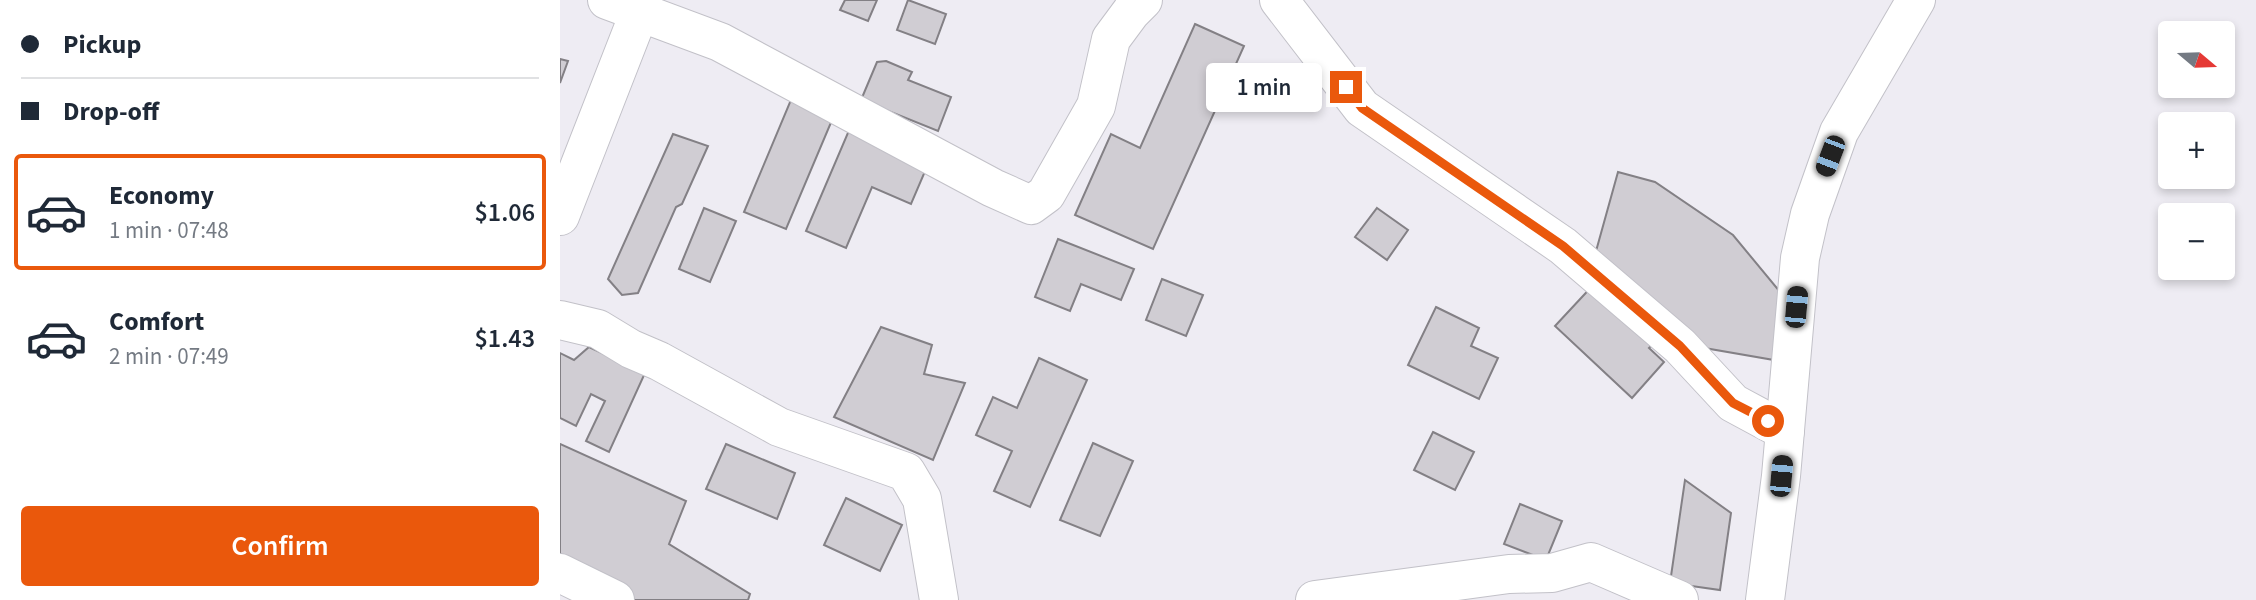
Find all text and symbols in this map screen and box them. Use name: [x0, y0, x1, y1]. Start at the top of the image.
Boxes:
north arrow: [2158, 21, 2235, 98]
map controls: [2158, 21, 2235, 280]
text: Pickup: [63, 26, 141, 63]
callout: 1 min: [1206, 62, 1322, 112]
text: 1 min: [1237, 71, 1291, 104]
route end: [1330, 71, 1362, 103]
text: Drop-off: [63, 93, 159, 130]
button: +: [2158, 112, 2235, 189]
car: [1813, 133, 1848, 179]
text: Economy: [109, 177, 214, 214]
icon: car: [25, 181, 88, 244]
text: $1.06: [474, 194, 535, 231]
button: −: [2158, 203, 2235, 280]
text: 1 min · 07:48: [109, 214, 229, 247]
car: [1784, 285, 1809, 329]
text: Comfort: [109, 303, 204, 340]
icon: car: [25, 307, 88, 370]
text: $1.43: [474, 320, 535, 357]
text: 2 min · 07:49: [109, 340, 229, 373]
route start: [1752, 405, 1784, 437]
car: [1769, 454, 1794, 498]
button: Confirm: [21, 506, 539, 586]

